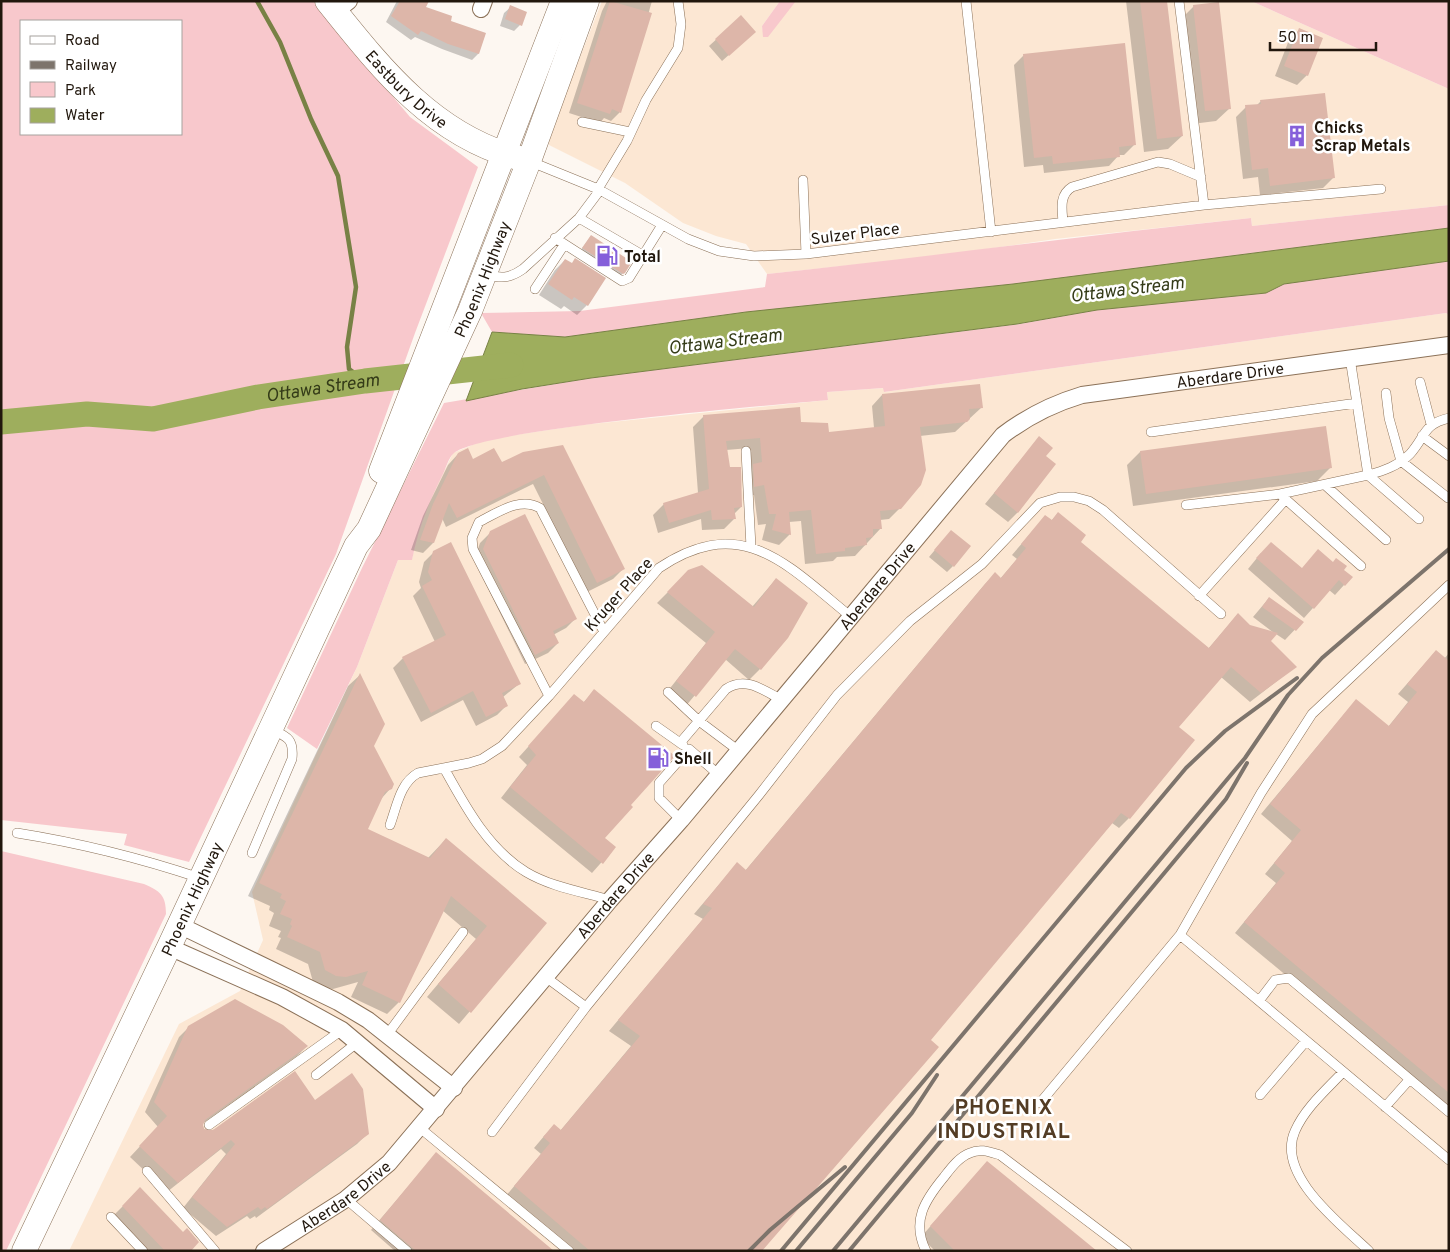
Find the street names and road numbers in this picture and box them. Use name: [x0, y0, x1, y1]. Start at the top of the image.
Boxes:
street label: Eastbury Drive: [360, 47, 450, 134]
street label: Phoenix Highway: [451, 219, 516, 341]
street label: Sulzer Place: [810, 220, 901, 250]
street label: Aberdare Drive: [1175, 360, 1285, 394]
street label: Aberdare Drive: [836, 539, 921, 635]
street label: Kruger Place: [581, 554, 658, 637]
street label: Phoenix Highway: [158, 839, 229, 960]
street label: Aberdare Drive: [574, 849, 660, 944]
street label: Aberdare Drive: [297, 1157, 396, 1238]

